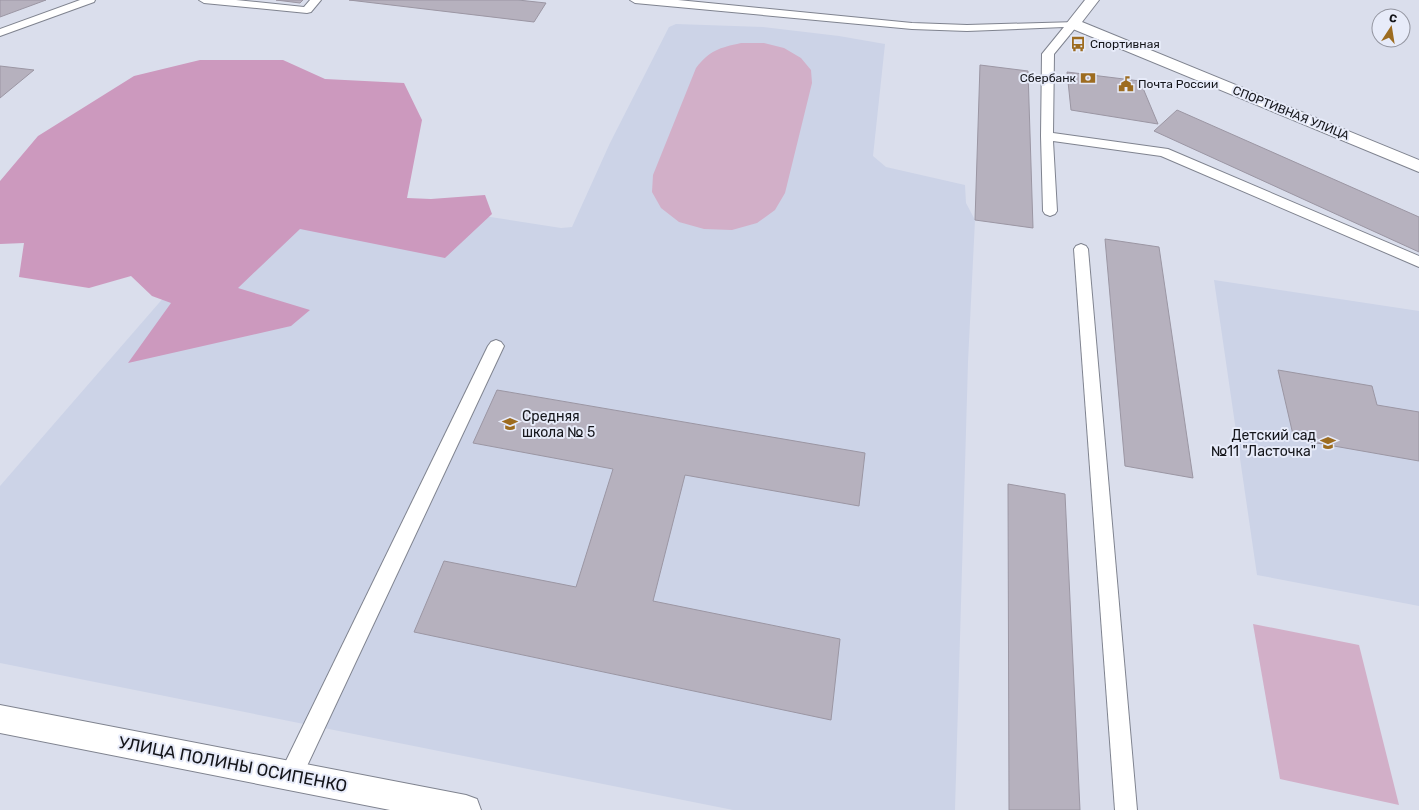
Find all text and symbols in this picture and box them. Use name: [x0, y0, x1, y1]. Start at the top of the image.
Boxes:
north arrow: [1371, 8, 1411, 48]
text: С: [1388, 12, 1398, 26]
bus stop icon: Спортивная: [1069, 35, 1087, 53]
place label: Спортивная: [1090, 37, 1160, 51]
bank icon: Сбербанк: [1079, 69, 1097, 87]
place label: Сбербанк: [1020, 71, 1077, 85]
public building icon: Почта России: [1117, 75, 1135, 93]
place label: Почта России: [1138, 77, 1218, 91]
street label: СПОРТИВНАЯ УЛИЦА: [1231, 83, 1351, 143]
place label: Средняя школа № 5: [522, 408, 595, 441]
school or university icon: Средняя школа № 5: [501, 415, 519, 433]
place label: Детский сад №11 "Ласточка": [1211, 427, 1316, 460]
school or university icon: Детский сад №11 "Ласточка": [1319, 434, 1337, 452]
street label: УЛИЦА ПОЛИНЫ ОСИПЕНКО: [117, 732, 349, 796]

